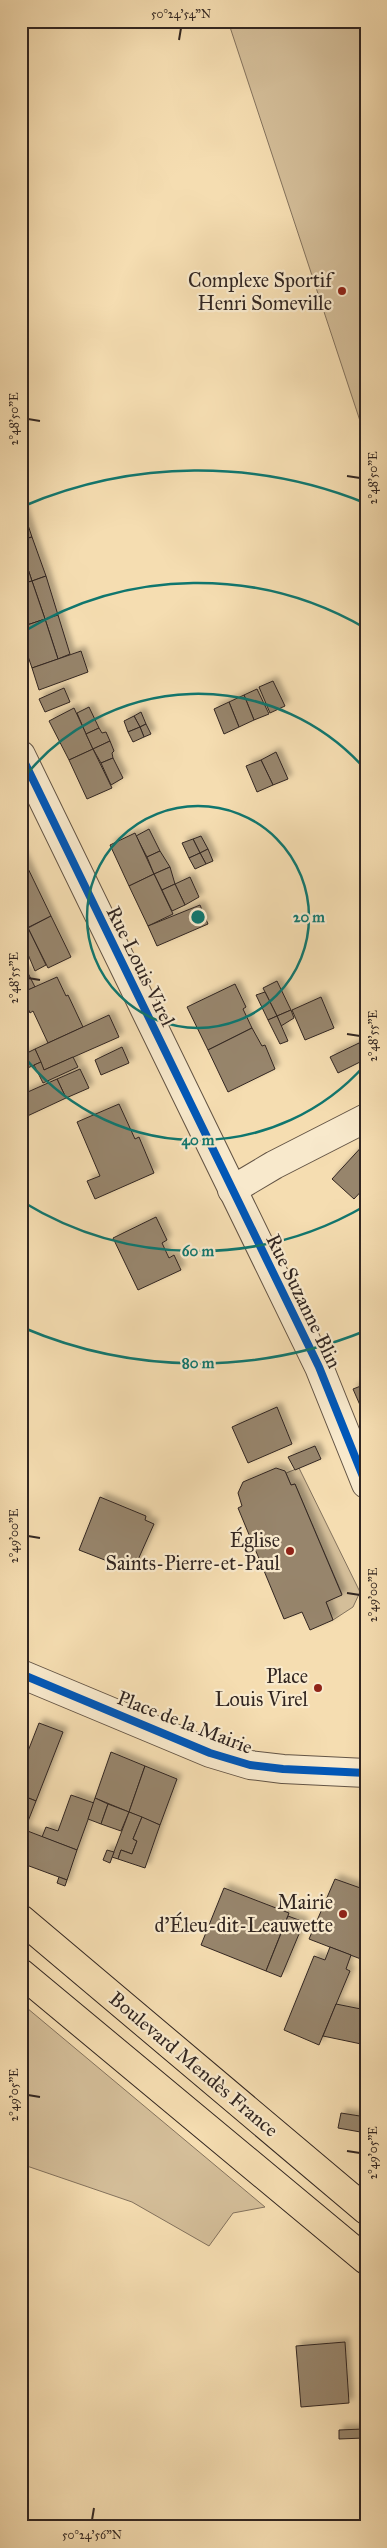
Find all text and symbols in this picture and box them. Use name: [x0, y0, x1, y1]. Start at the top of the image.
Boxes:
text: 50°24'54"N: [151, 7, 211, 21]
place label: Complexe Sportif Henri Someville: [188, 268, 335, 315]
marker: Complexe Sportif Henri Someville: [336, 285, 348, 297]
text: 2°48'50"E: [7, 392, 21, 446]
text: 2°48'50"E: [366, 451, 380, 505]
street label: Rue Louis Virel: [102, 902, 181, 1030]
centre of rings: [189, 908, 207, 926]
text: 20 m: [293, 908, 325, 926]
text: 2°48'55"E: [7, 952, 21, 1004]
text: 2°48'55"E: [366, 1010, 380, 1062]
text: 40 m: [182, 1131, 215, 1150]
street label: Rue Suzanne Blin: [261, 1230, 347, 1372]
text: 60 m: [182, 1242, 215, 1260]
text: 80 m: [182, 1354, 215, 1372]
text: 2°49'00"E: [7, 1508, 21, 1563]
place label: Église Saints-Pierre-et-Paul: [105, 1526, 281, 1575]
marker: Église Saints-Pierre-et-Paul: [284, 1545, 296, 1557]
text: 2°49'00"E: [366, 1567, 380, 1622]
place label: Place Louis Virel: [215, 1664, 309, 1711]
marker: Place Louis Virel: [312, 1682, 324, 1694]
street label: Place de la Mairie: [114, 1685, 256, 1759]
place label: Mairie d'Éleu-dit-Leauwette: [155, 1890, 333, 1937]
marker: Mairie d'Éleu-dit-Leauwette: [337, 1908, 349, 1920]
street label: Boulevard Mendès France: [105, 1986, 283, 2142]
text: 2°49'05"E: [7, 2068, 21, 2122]
text: 2°49'05"E: [366, 2126, 380, 2180]
text: 50°24'56"N: [62, 2528, 122, 2542]

